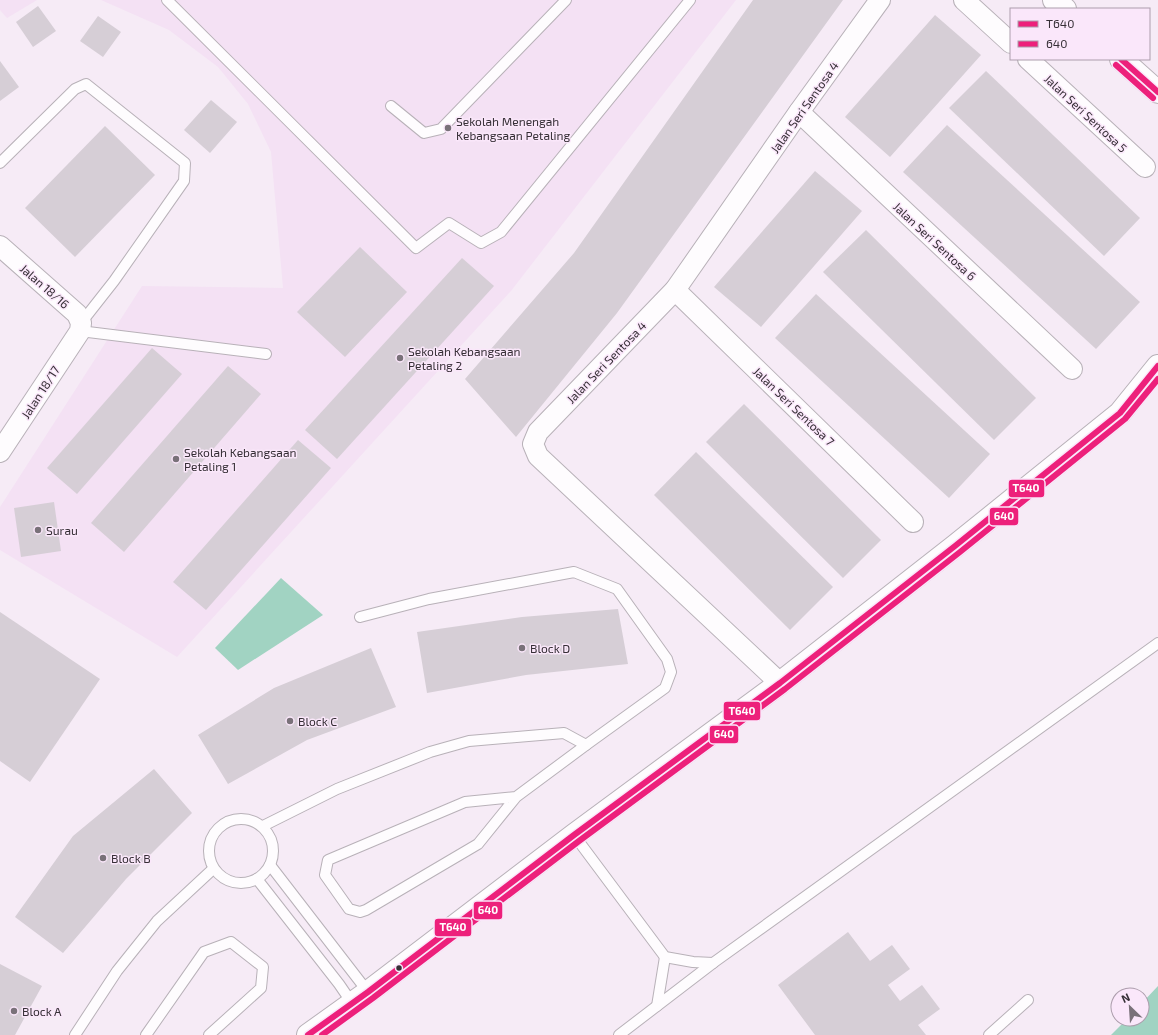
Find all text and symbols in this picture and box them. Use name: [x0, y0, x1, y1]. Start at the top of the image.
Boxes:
legend: [1010, 8, 1150, 60]
text: T640: [1046, 16, 1074, 30]
text: 640: [1046, 36, 1067, 50]
street label: Jalan Seri Sentosa 4: [767, 59, 841, 155]
street label: Jalan Seri Sentosa 5: [1042, 71, 1130, 155]
place label: Sekolah Menengah Kebangsaan Petaling: [456, 114, 571, 142]
marker: Sekolah Menengah Kebangsaan Petaling: [443, 123, 453, 133]
street label: Jalan Seri Sentosa 6: [891, 199, 979, 283]
street label: Jalan 18/16: [18, 261, 72, 311]
street label: Jalan Seri Sentosa 4: [563, 318, 649, 406]
place label: Sekolah Kebangsaan Petaling 2: [408, 344, 520, 372]
marker: Sekolah Kebangsaan Petaling 2: [395, 353, 405, 363]
street label: Jalan 18/17: [18, 363, 62, 421]
street label: Jalan Seri Sentosa 7: [751, 364, 837, 448]
place label: Sekolah Kebangsaan Petaling 1: [184, 445, 296, 473]
marker: Sekolah Kebangsaan Petaling 1: [171, 454, 181, 464]
line badge: T640: [1008, 479, 1045, 498]
text: T640: [1012, 481, 1040, 494]
line badge: 640: [989, 507, 1019, 526]
text: 640: [994, 509, 1014, 522]
place label: Surau: [46, 523, 78, 537]
marker: Surau: [33, 525, 43, 535]
place label: Block D: [530, 641, 570, 655]
marker: Block D: [517, 643, 527, 653]
line badge: T640: [723, 701, 761, 721]
text: T640: [728, 704, 756, 717]
place label: Block C: [298, 714, 337, 728]
marker: Block C: [285, 716, 295, 726]
line badge: 640: [709, 725, 739, 744]
text: 640: [714, 727, 734, 740]
place label: Block B: [111, 851, 151, 865]
marker: Block B: [98, 853, 108, 863]
line badge: 640: [473, 901, 503, 920]
text: 640: [478, 903, 498, 916]
line badge: T640: [434, 918, 472, 937]
text: T640: [439, 920, 467, 933]
unlabelled marker: [394, 963, 404, 973]
north arrow: [1110, 987, 1150, 1027]
text: N: [1119, 990, 1132, 1005]
place label: Block A: [22, 1004, 62, 1018]
marker: Block A: [9, 1006, 19, 1016]

